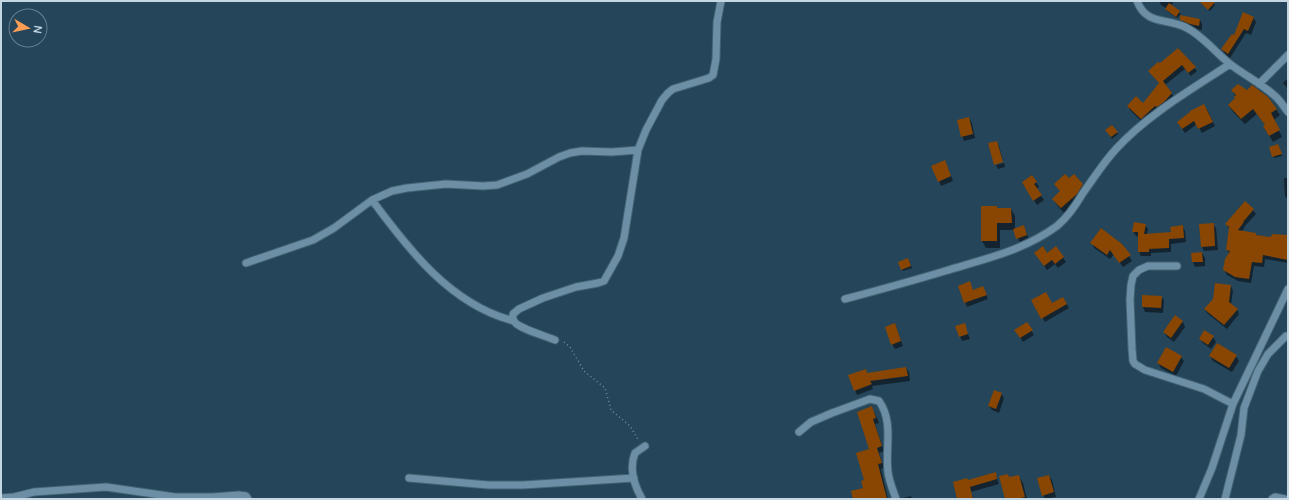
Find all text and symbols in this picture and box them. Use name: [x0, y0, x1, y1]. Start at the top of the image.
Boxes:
north arrow: [8, 8, 48, 48]
text: N: [30, 25, 46, 35]

